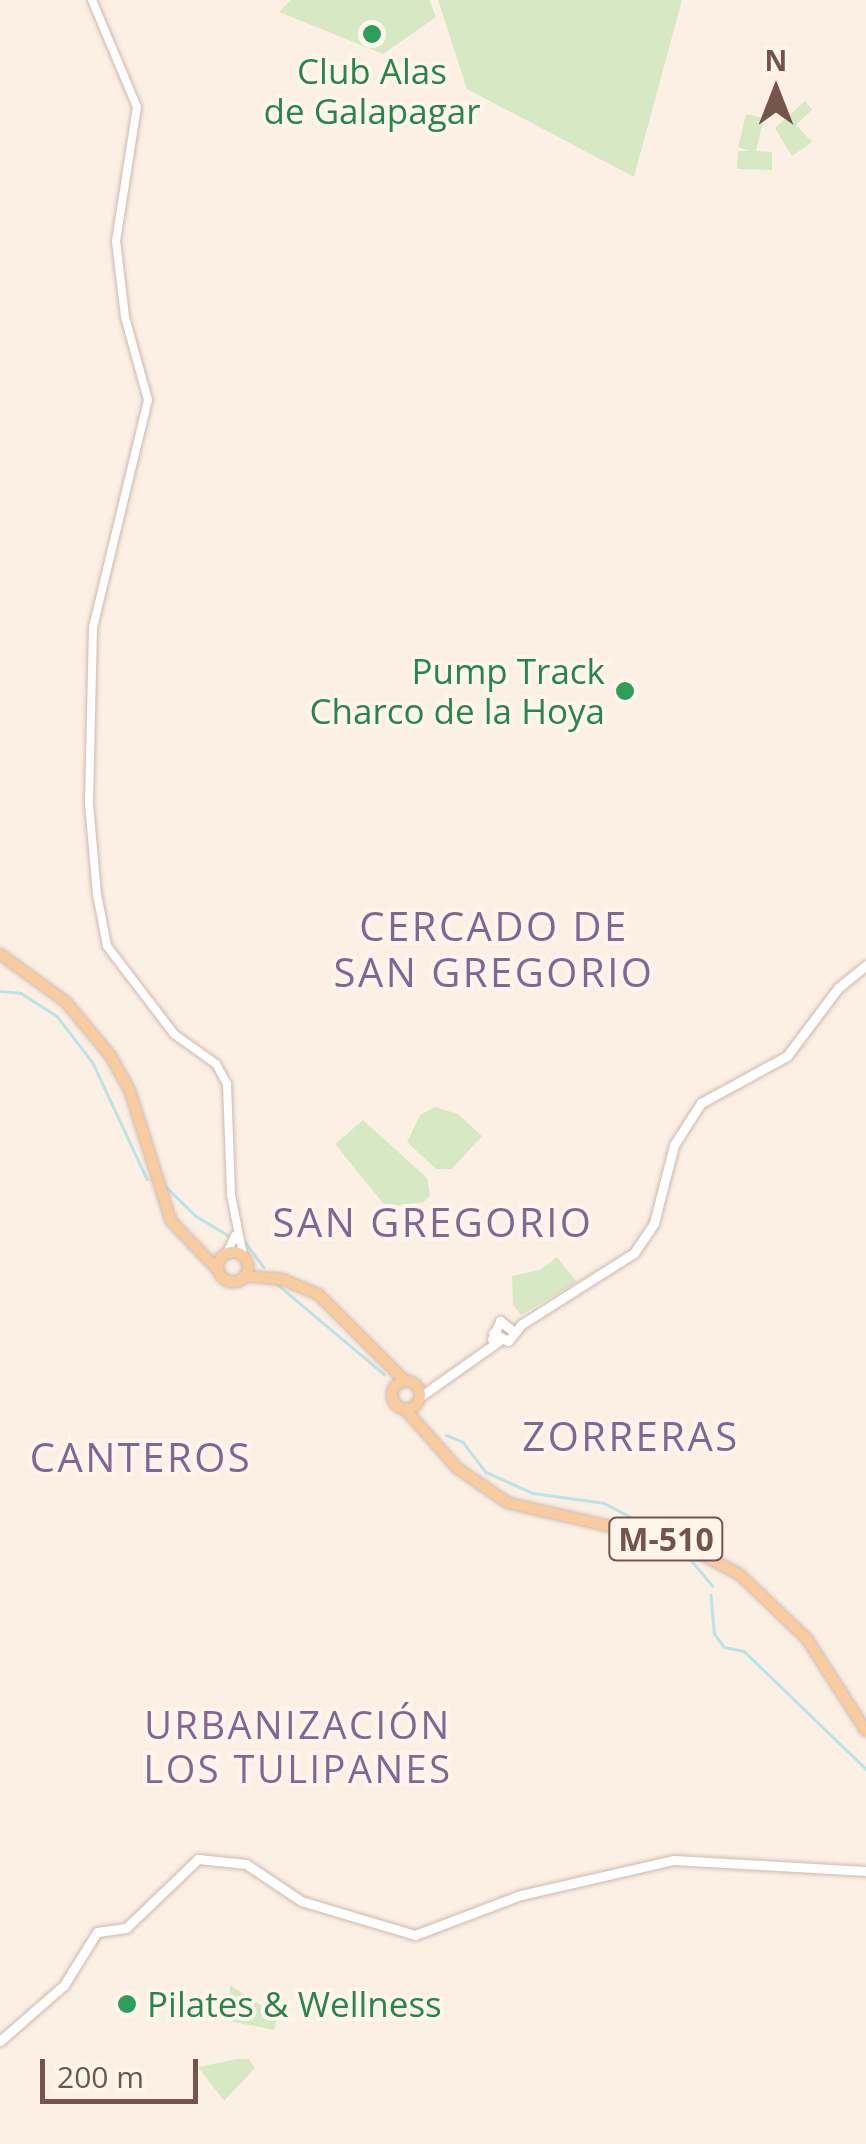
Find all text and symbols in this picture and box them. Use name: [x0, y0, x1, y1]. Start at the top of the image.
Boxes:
marker: Club Alas de Galapagar: [361, 23, 383, 45]
north arrow: [726, 40, 826, 140]
text: N: [765, 41, 787, 79]
place label: Club Alas de Galapagar: [264, 50, 480, 132]
place label: Pump Track Charco de la Hoya: [309, 650, 605, 732]
marker: Pump Track Charco de la Hoya: [614, 680, 636, 702]
district label: CERCADO DE SAN GREGORIO: [334, 902, 654, 996]
district label: SAN GREGORIO: [273, 1198, 593, 1246]
district label: ZORRERAS: [522, 1412, 740, 1460]
district label: CANTEROS: [30, 1433, 252, 1481]
road number: M-510: [606, 1512, 726, 1566]
district label: URBANIZACIÓN LOS TULIPANES: [143, 1702, 453, 1792]
place label: Pilates & Wellness: [147, 1983, 442, 2025]
marker: Pilates & Wellness: [116, 1993, 138, 2015]
scale bar: [45, 2039, 202, 2101]
text: 200 m: [57, 2056, 144, 2097]

